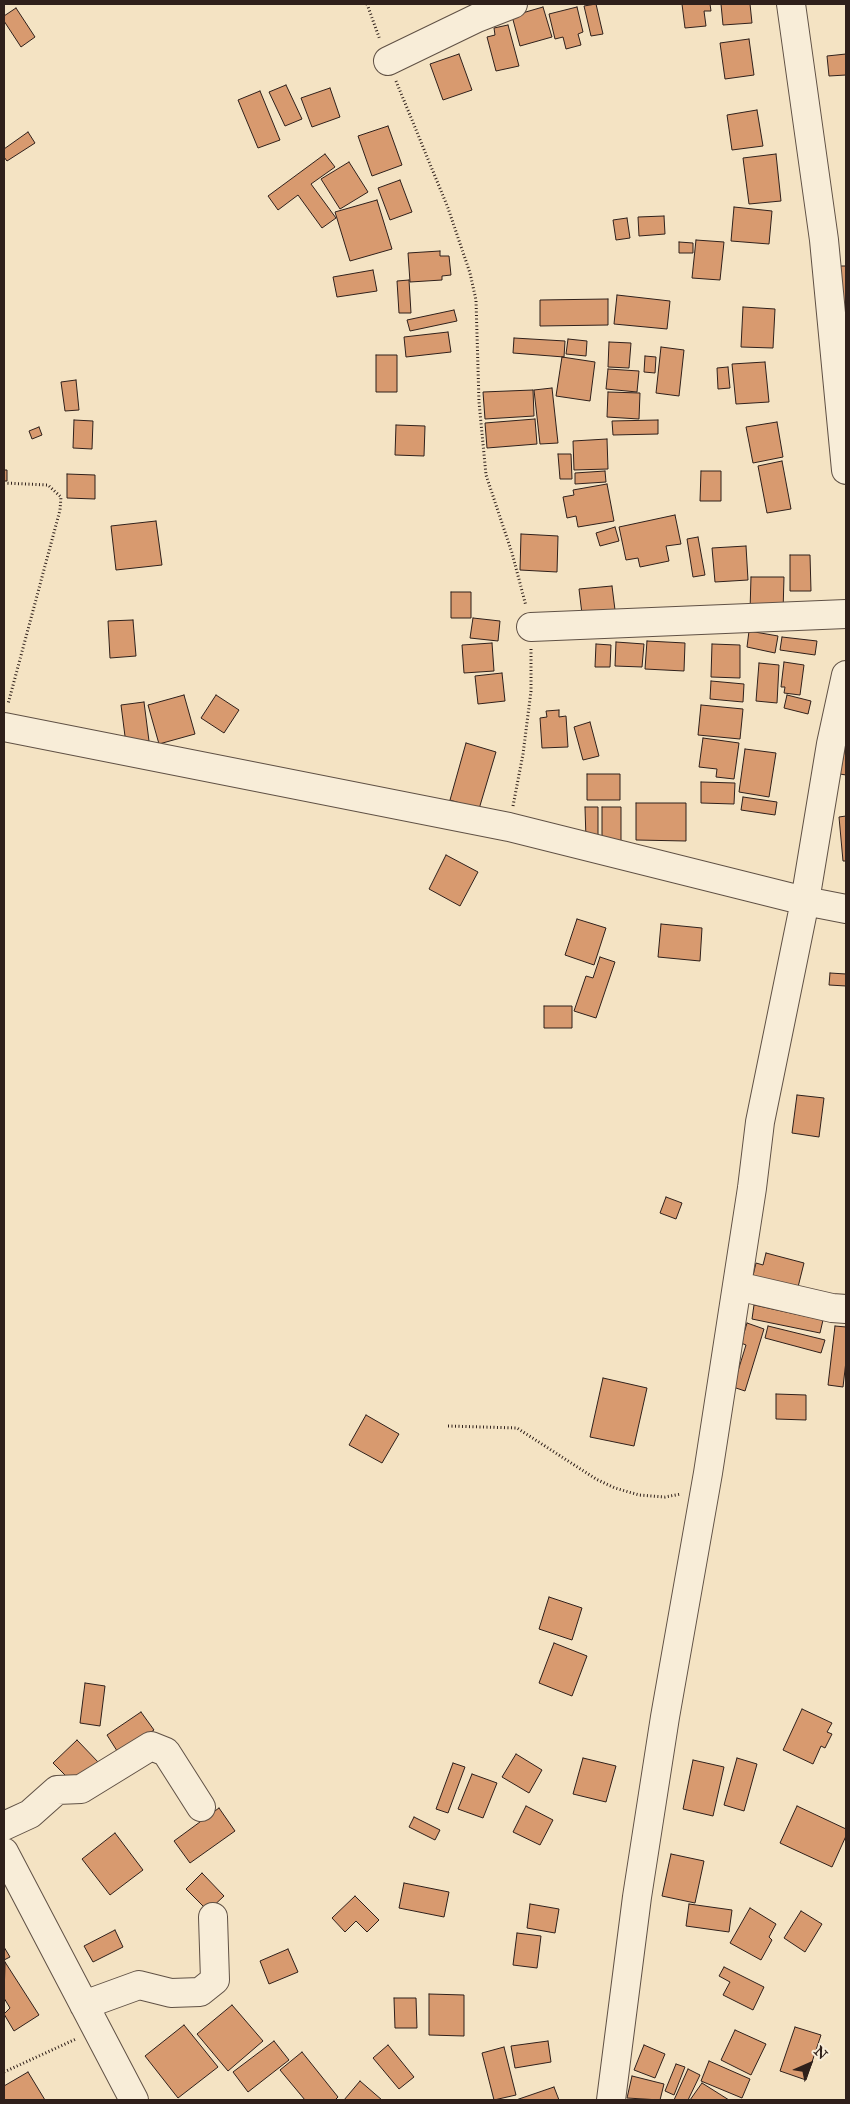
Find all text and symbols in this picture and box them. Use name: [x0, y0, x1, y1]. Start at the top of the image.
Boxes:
north arrow: [785, 2039, 835, 2089]
text: N: [811, 2043, 831, 2063]

